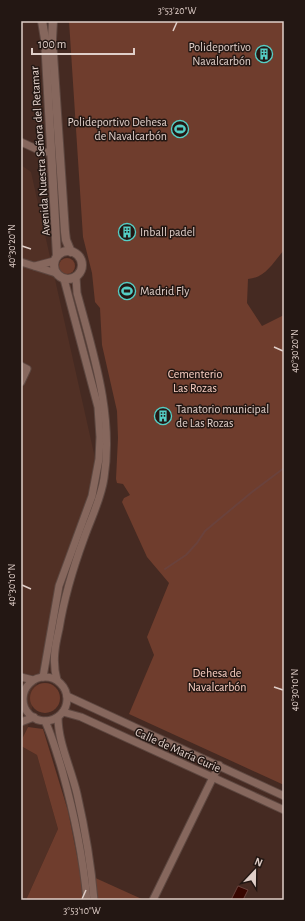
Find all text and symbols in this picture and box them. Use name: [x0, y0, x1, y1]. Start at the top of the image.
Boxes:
text: 3°53'20"W: [158, 6, 196, 16]
scale bar: [32, 30, 134, 56]
text: 100 m: [38, 38, 66, 50]
place label: Polideportivo Navalcarbón: [188, 41, 251, 67]
building icon: Polideportivo Navalcarbón: [254, 44, 274, 64]
street label: Avenida Nuestra Señora del Retamar: [28, 66, 52, 236]
place label: Polideportivo Dehesa de Navalcarbón: [67, 116, 167, 142]
sports icon: Polideportivo Dehesa de Navalcarbón: [170, 119, 190, 139]
building icon: Inball padel: [117, 222, 137, 242]
text: 40°30'20"N: [7, 224, 17, 268]
place label: Inball padel: [140, 226, 195, 238]
sports icon: Madrid Fly: [117, 281, 137, 301]
place label: Madrid Fly: [140, 285, 189, 298]
text: 40°30'20"N: [290, 329, 300, 373]
park label: Cementerio Las Rozas: [168, 368, 222, 394]
place label: Tanatorio municipal de Las Rozas: [176, 403, 269, 429]
building icon: Tanatorio municipal de Las Rozas: [153, 406, 173, 426]
text: 40°30'10"N: [7, 564, 17, 606]
park label: Dehesa de Navalcarbón: [188, 667, 246, 693]
text: 40°30'10"N: [290, 669, 300, 711]
street label: Calle de María Curie: [133, 726, 223, 774]
north arrow: [235, 851, 275, 891]
text: N: [253, 856, 264, 869]
text: 3°53'10"W: [63, 906, 101, 916]

